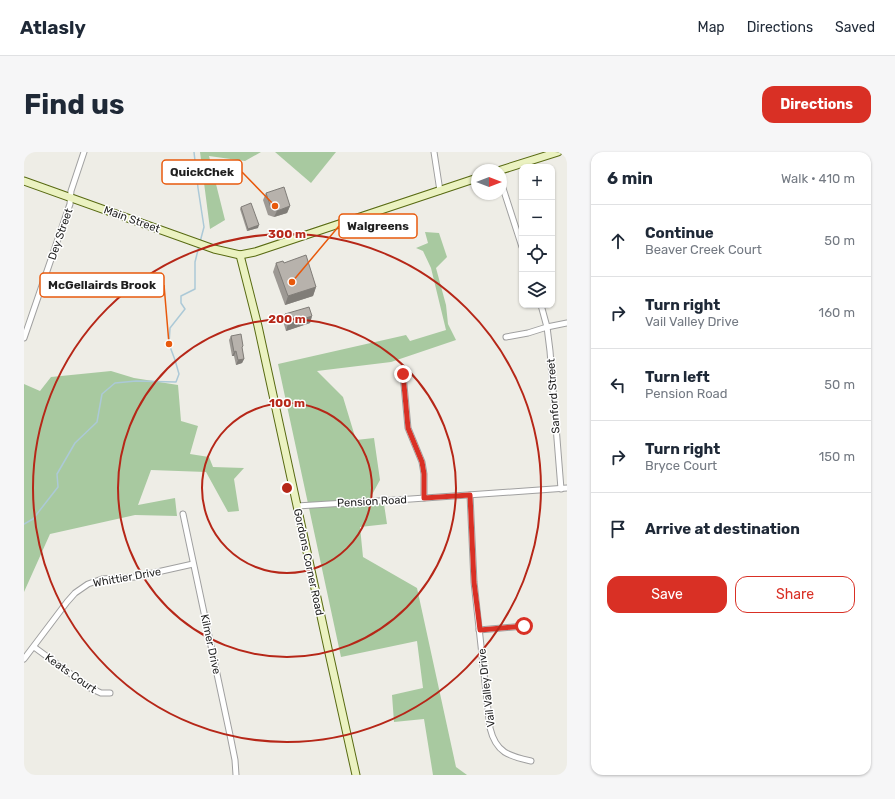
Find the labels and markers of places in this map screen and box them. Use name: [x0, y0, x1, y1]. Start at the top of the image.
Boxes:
callout: QuickChek: [162, 160, 242, 184]
callout: Walgreens: [339, 214, 417, 238]
callout: McGellairds Brook: [40, 273, 164, 297]
centre of rings: [280, 481, 294, 495]

